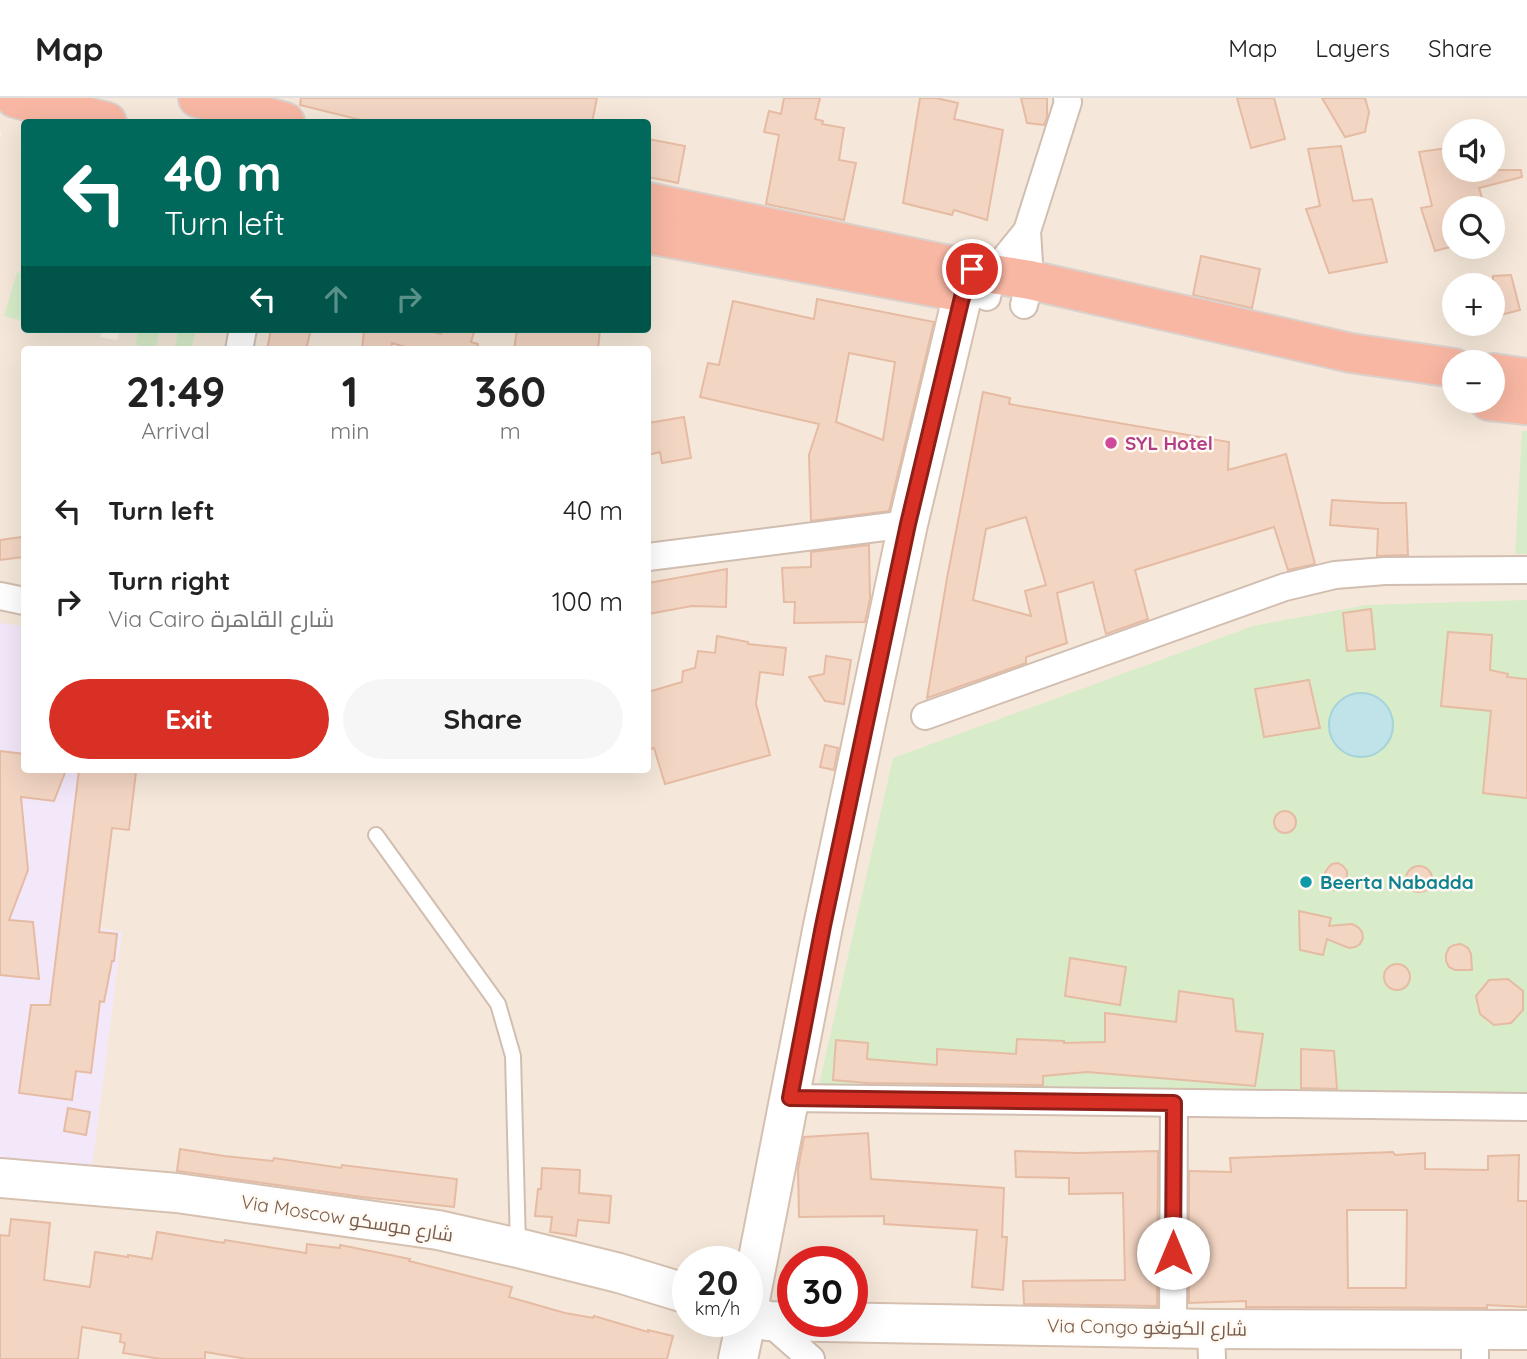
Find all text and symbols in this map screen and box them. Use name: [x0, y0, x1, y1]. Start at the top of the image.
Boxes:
text: Map: [35, 28, 103, 69]
text: Map: [1228, 33, 1277, 63]
text: Layers: [1315, 33, 1390, 63]
text: Share: [1428, 33, 1492, 63]
map controls: [1442, 119, 1505, 413]
button: sound: [1442, 119, 1505, 182]
text: 40 m: [164, 142, 282, 203]
icon: left: [49, 147, 140, 238]
button: search: [1442, 196, 1505, 259]
text: Turn left: [164, 203, 285, 243]
pin: [942, 239, 1002, 299]
icon: arrive: [953, 250, 991, 288]
button: +: [1442, 273, 1505, 336]
icon: left: [244, 280, 282, 318]
icon: ahead: [317, 280, 355, 318]
icon: right: [390, 280, 428, 318]
button: −: [1442, 350, 1505, 413]
text: 21:49: [126, 365, 225, 418]
text: 1: [342, 365, 358, 418]
text: 360: [474, 365, 546, 418]
text: Arrival: [141, 416, 210, 445]
text: min: [330, 416, 370, 445]
text: m: [500, 416, 521, 445]
place label: SYL Hotel: [1125, 431, 1213, 455]
marker: SYL Hotel: [1103, 435, 1119, 451]
icon: left: [49, 492, 87, 530]
text: Turn left: [108, 494, 215, 527]
text: 40 m: [563, 494, 623, 527]
text: Turn right: [108, 564, 230, 597]
icon: right: [49, 583, 87, 621]
text: 100 m: [552, 585, 623, 618]
text: Via Cairo شارع القاهرة: [108, 604, 334, 633]
button: Exit: [49, 679, 329, 759]
button: Share: [343, 679, 623, 759]
place label: Beerta Nabadda: [1320, 870, 1474, 894]
marker: Beerta Nabadda: [1298, 874, 1314, 890]
street label: Via Moscow شارع موسكو: [239, 1189, 455, 1249]
position arrow: [1136, 1216, 1210, 1290]
speed limit sign: 30: [777, 1246, 868, 1337]
text: 20: [697, 1260, 738, 1304]
text: km/h: [695, 1297, 740, 1320]
street label: Via Congo شارع الكونغو: [1047, 1313, 1247, 1343]

